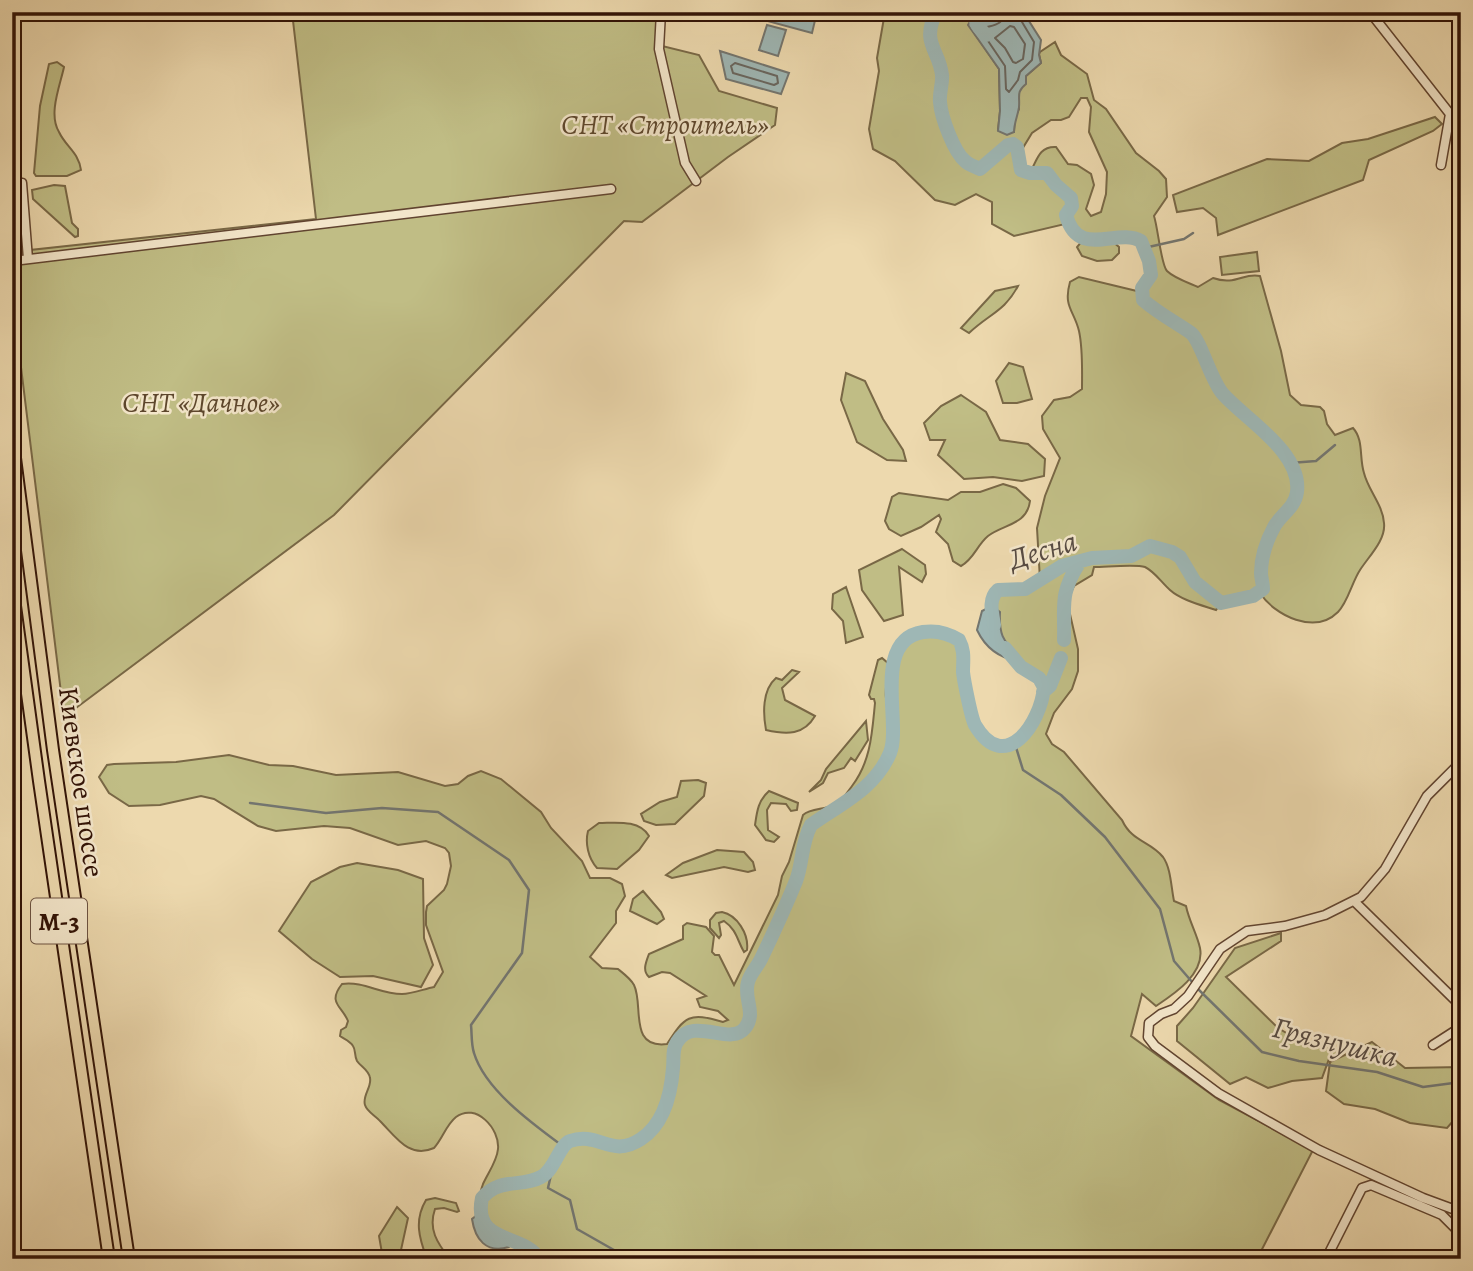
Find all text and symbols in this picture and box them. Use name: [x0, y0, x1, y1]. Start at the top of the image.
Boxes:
park label: СНТ «Строитель»: [561, 106, 769, 144]
park label: СНТ «Дачное»: [122, 384, 280, 422]
water label: Десна: [1002, 521, 1082, 580]
street label: Киевское шоссе: [49, 684, 113, 880]
road number: М-3: [31, 898, 87, 944]
water label: Грязнушка: [1268, 1007, 1402, 1077]

